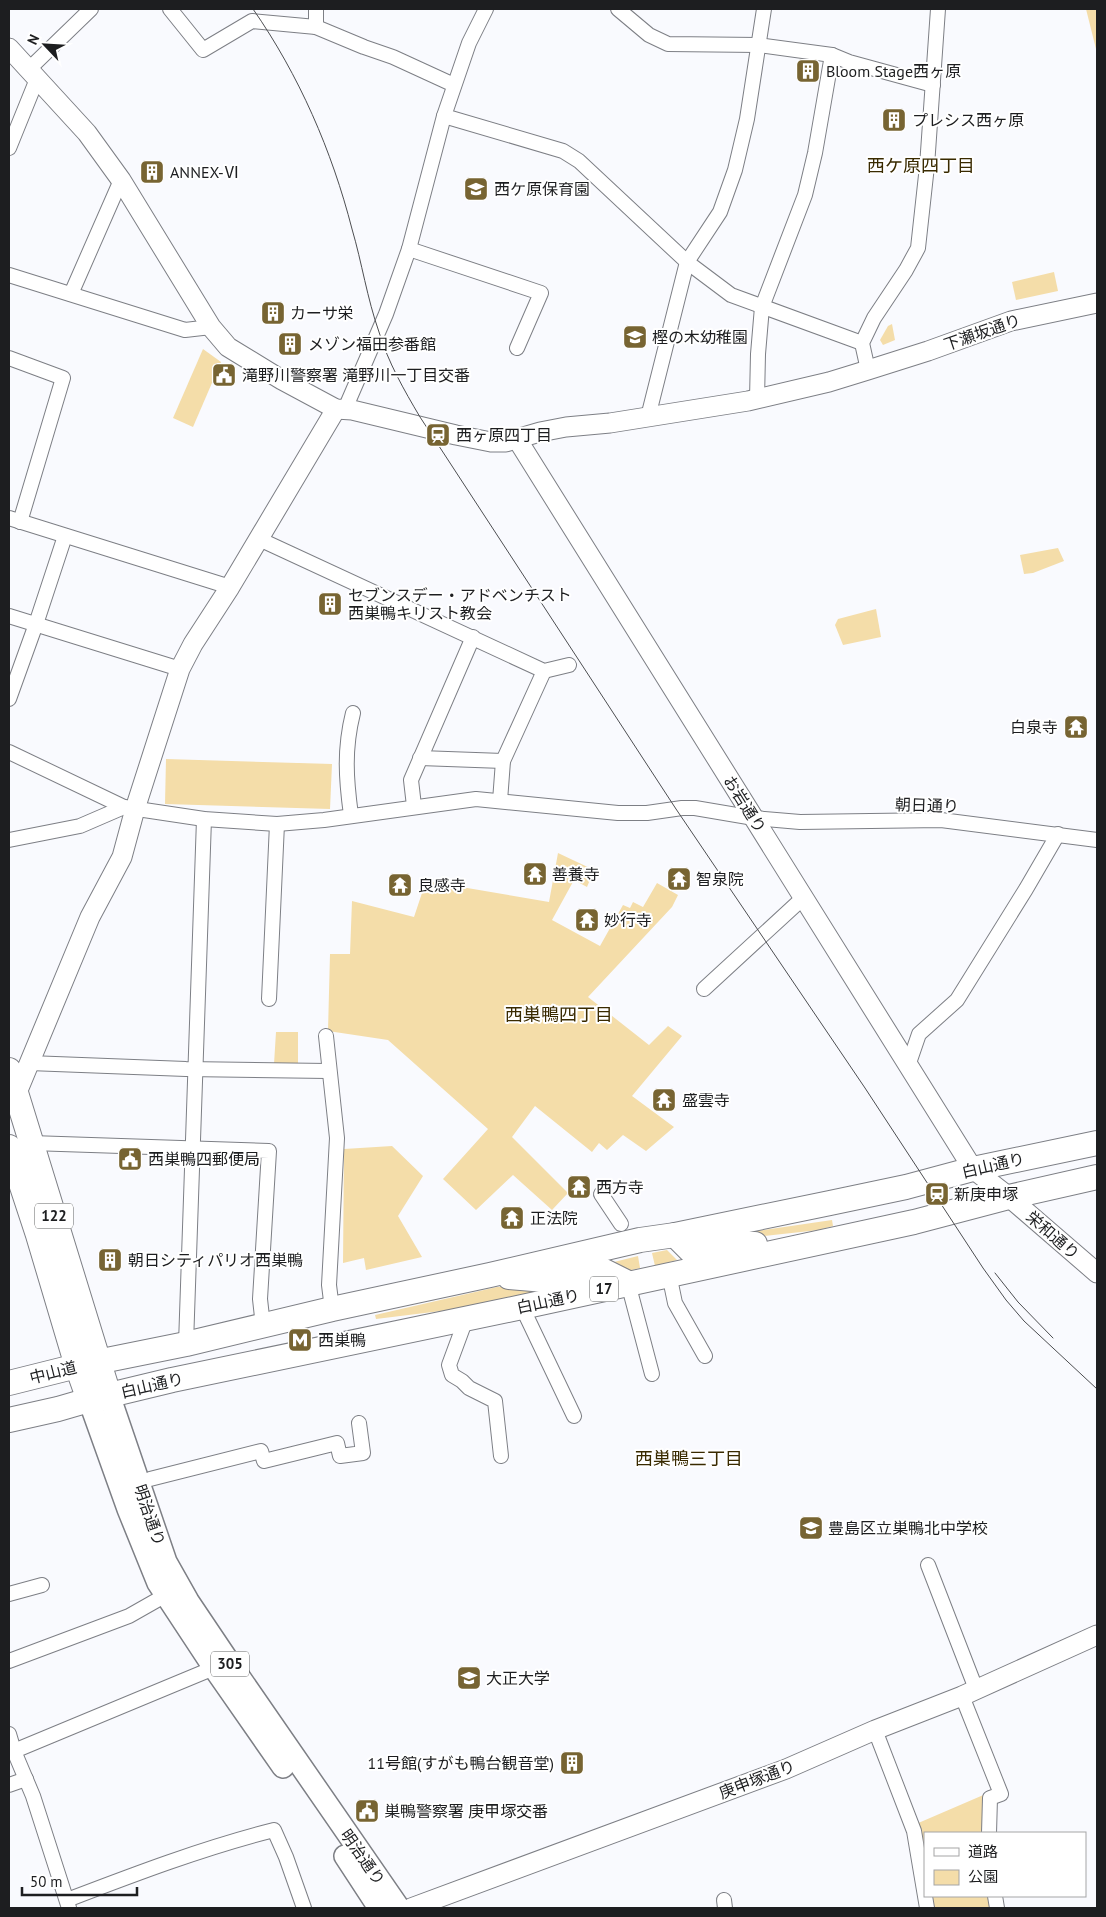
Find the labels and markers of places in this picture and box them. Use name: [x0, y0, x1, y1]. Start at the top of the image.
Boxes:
building icon: Bloom Stage西ヶ原: [795, 58, 821, 84]
place label: Bloom Stage西ヶ原: [826, 61, 961, 81]
building icon: プレシス西ヶ原: [881, 107, 907, 133]
place label: プレシス西ヶ原: [912, 110, 1024, 130]
building icon: ANNEX-Ⅵ: [139, 159, 165, 185]
place label: ANNEX-Ⅵ: [170, 162, 240, 182]
school or university icon: 西ケ原保育園: [463, 176, 489, 202]
place label: 西ケ原保育園: [494, 179, 590, 199]
building icon: カーサ栄: [260, 300, 286, 326]
place label: カーサ栄: [290, 303, 354, 323]
school or university icon: 樫の木幼稚園: [622, 324, 648, 350]
place label: 樫の木幼稚園: [652, 327, 748, 347]
building icon: メゾン福田参番館: [277, 331, 303, 357]
place label: メゾン福田参番館: [308, 334, 436, 354]
public building icon: 滝野川警察署 滝野川一丁目交番: [211, 362, 237, 388]
place label: 滝野川警察署 滝野川一丁目交番: [242, 365, 470, 385]
station icon: 西ヶ原四丁目: [425, 422, 451, 448]
place label: 西ヶ原四丁目: [456, 425, 552, 445]
place label: セブンスデー・アドベンチスト 西巣鴨キリスト教会: [348, 585, 572, 623]
building icon: セブンスデー・アドベンチスト 西巣鴨キリスト教会: [317, 591, 343, 617]
temple icon: 白泉寺: [1063, 714, 1089, 740]
place label: 白泉寺: [1010, 717, 1058, 737]
temple icon: 善養寺: [522, 861, 548, 887]
place label: 善養寺: [552, 864, 600, 884]
temple icon: 智泉院: [666, 866, 692, 892]
place label: 智泉院: [696, 869, 744, 889]
temple icon: 良感寺: [387, 872, 413, 898]
place label: 良感寺: [418, 875, 466, 895]
temple icon: 妙行寺: [574, 907, 600, 933]
place label: 妙行寺: [604, 910, 652, 930]
temple icon: 盛雲寺: [651, 1087, 677, 1113]
place label: 盛雲寺: [682, 1090, 730, 1110]
public building icon: 西巣鴨四郵便局: [117, 1146, 143, 1172]
place label: 西巣鴨四郵便局: [148, 1149, 260, 1169]
temple icon: 西方寺: [566, 1174, 592, 1200]
place label: 西方寺: [596, 1177, 644, 1197]
station icon: 新庚申塚: [924, 1181, 950, 1207]
place label: 新庚申塚: [954, 1184, 1018, 1204]
temple icon: 正法院: [499, 1205, 525, 1231]
place label: 正法院: [530, 1208, 578, 1228]
building icon: 朝日シティパリオ西巣鴨: [97, 1247, 123, 1273]
place label: 朝日シティパリオ西巣鴨: [128, 1250, 303, 1270]
metro station icon: 西巣鴨: [287, 1327, 313, 1353]
place label: 西巣鴨: [318, 1330, 366, 1350]
school or university icon: 豊島区立巣鴨北中学校: [798, 1515, 824, 1541]
place label: 豊島区立巣鴨北中学校: [828, 1518, 988, 1538]
school or university icon: 大正大学: [456, 1665, 482, 1691]
place label: 大正大学: [486, 1668, 550, 1688]
building icon: 11号館(すがも鴨台観音堂): [559, 1750, 585, 1776]
place label: 11号館(すがも鴨台観音堂): [368, 1753, 554, 1773]
public building icon: 巣鴨警察署 庚甲塚交番: [354, 1798, 380, 1824]
place label: 巣鴨警察署 庚甲塚交番: [384, 1801, 548, 1821]

